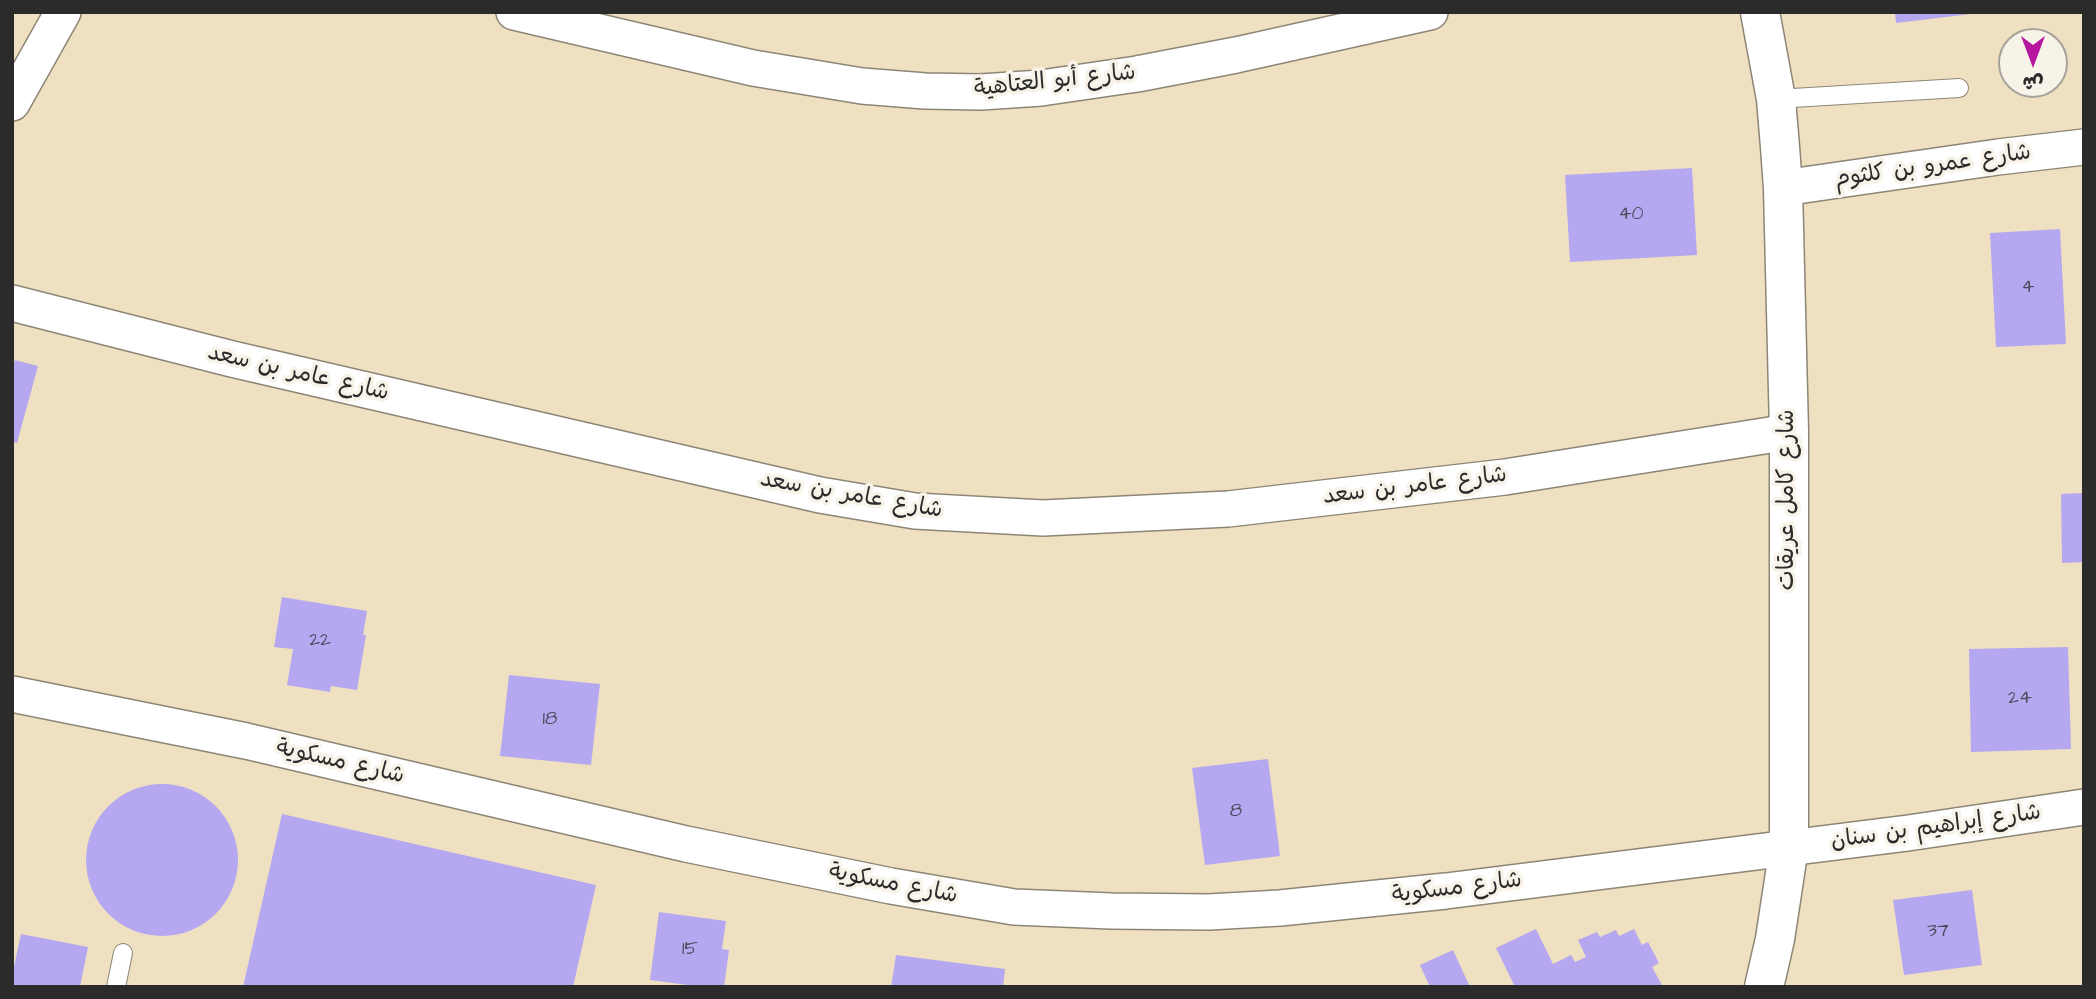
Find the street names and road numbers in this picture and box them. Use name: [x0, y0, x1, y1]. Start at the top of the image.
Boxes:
street label: شارع أبو العتاهية: [973, 60, 1137, 104]
street label: شارع عمرو بن كلثوم: [1833, 140, 2033, 194]
street label: شارع عامر بن سعد: [205, 340, 391, 408]
street label: شارع كامل عريقات: [1774, 409, 1802, 591]
street label: شارع عامر بن سعد: [1322, 462, 1508, 512]
street label: شارع عامر بن سعد: [758, 466, 944, 526]
street label: شارع مسكوية: [273, 735, 407, 791]
street label: شارع إبراهيم بن سنان: [1829, 800, 2043, 856]
street label: شارع مسكوية: [826, 859, 960, 911]
street label: شارع مسكوية: [1391, 867, 1523, 911]

